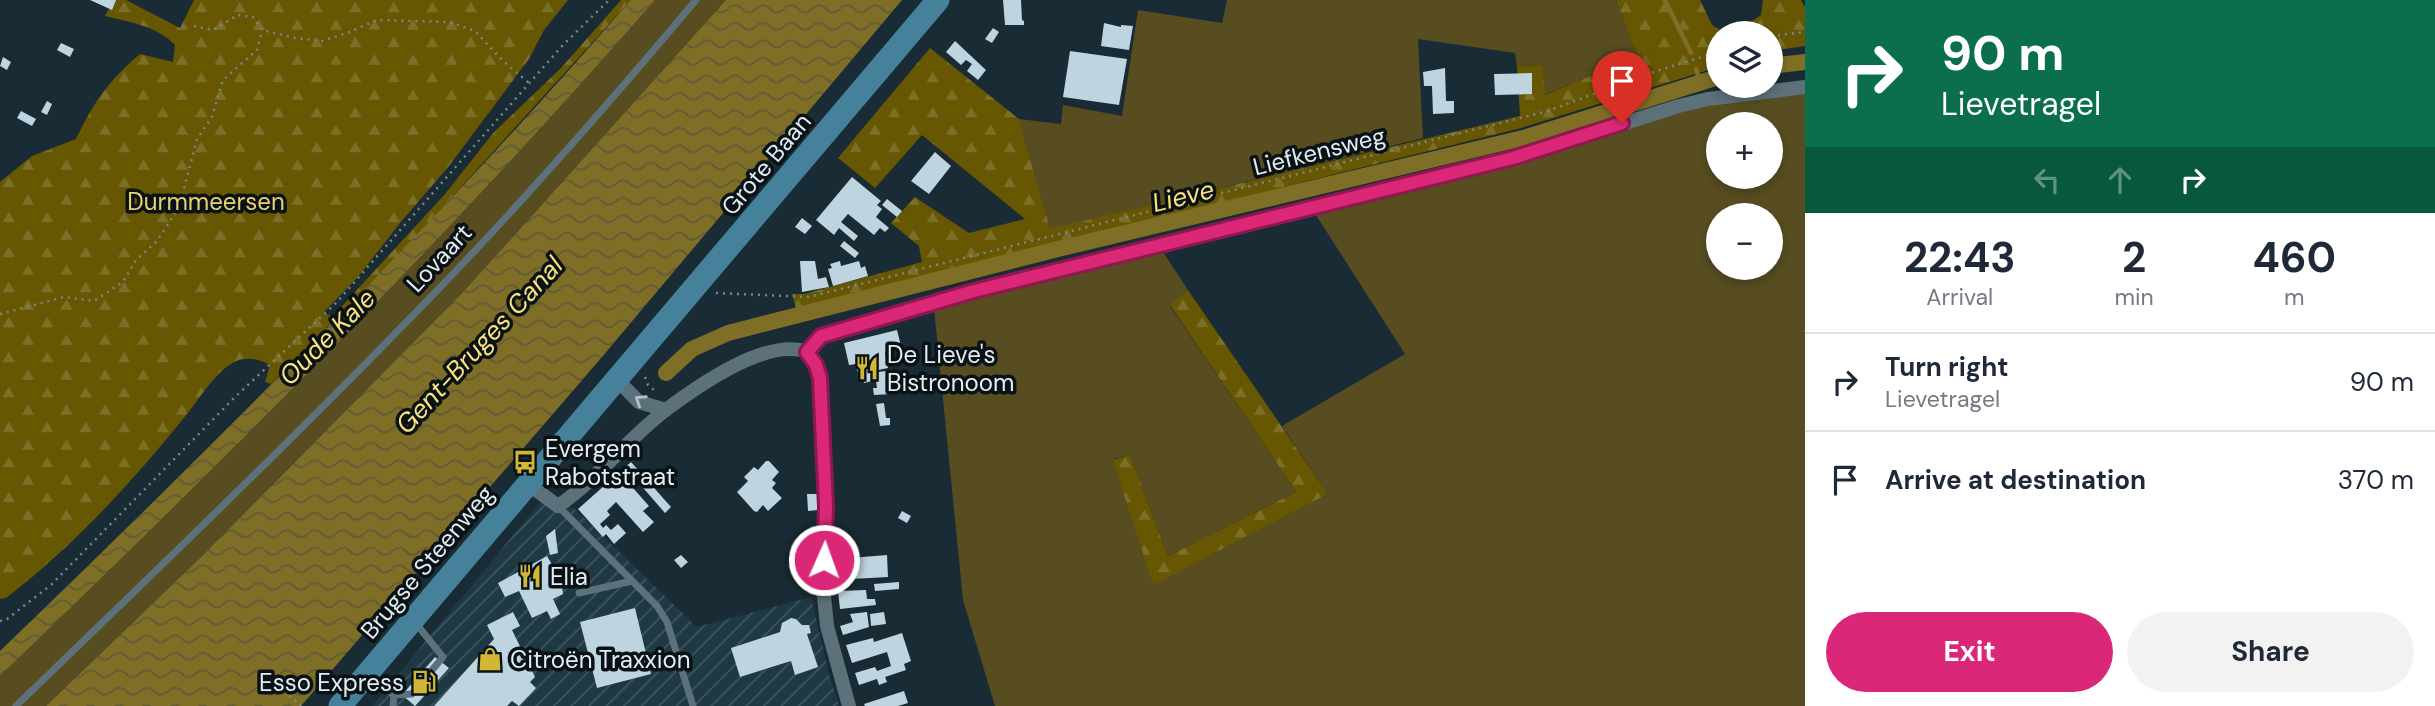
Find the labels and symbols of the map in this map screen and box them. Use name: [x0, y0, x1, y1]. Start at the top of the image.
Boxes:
pin: [1592, 51, 1652, 123]
street label: Grote Baan: [714, 107, 818, 221]
street label: Liefkensweg: [1250, 120, 1388, 182]
water label: Lieve: [1148, 172, 1218, 220]
park label: Durmmeersen: [127, 186, 285, 217]
street label: Lovaart: [400, 217, 478, 299]
water label: Gent-Bruges Canal: [388, 248, 571, 441]
water label: Oude Kale: [271, 281, 383, 393]
place label: De Lieve's Bistronoom: [887, 339, 1014, 398]
restaurant icon: De Lieve's Bistronoom: [853, 354, 881, 382]
one-way arrow: [634, 395, 647, 408]
place label: Evergem Rabotstraat: [545, 433, 675, 492]
bus stop icon: Evergem Rabotstraat: [511, 448, 539, 476]
street label: Brugse Steenweg: [354, 479, 500, 645]
position arrow: [787, 523, 861, 597]
place label: Elia: [550, 561, 588, 592]
restaurant icon: Elia: [516, 562, 544, 590]
place label: Citroën Traxxion: [510, 644, 690, 675]
shop icon: Citroën Traxxion: [476, 645, 504, 673]
place label: Esso Express: [259, 667, 404, 698]
fuel station icon: Esso Express: [410, 668, 438, 696]

